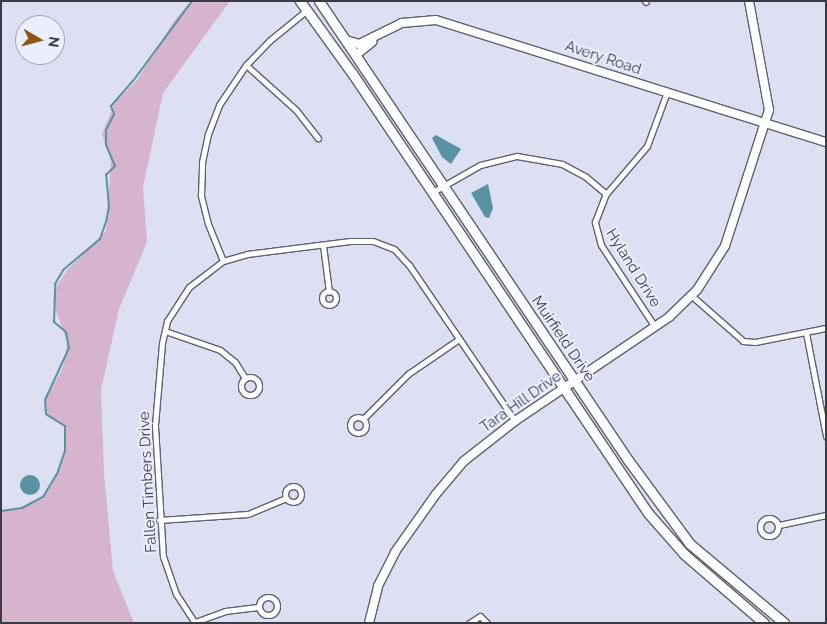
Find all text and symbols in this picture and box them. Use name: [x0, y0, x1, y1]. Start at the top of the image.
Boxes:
north arrow: [15, 15, 65, 65]
text: N: [45, 36, 63, 48]
street label: Avery Road: [562, 37, 644, 79]
street label: Hyland Drive: [602, 225, 664, 311]
street label: Muirfield Drive: [528, 293, 598, 385]
street label: Tara Hill Drive: [477, 367, 565, 437]
street label: Fallen Timbers Drive: [135, 411, 161, 553]

